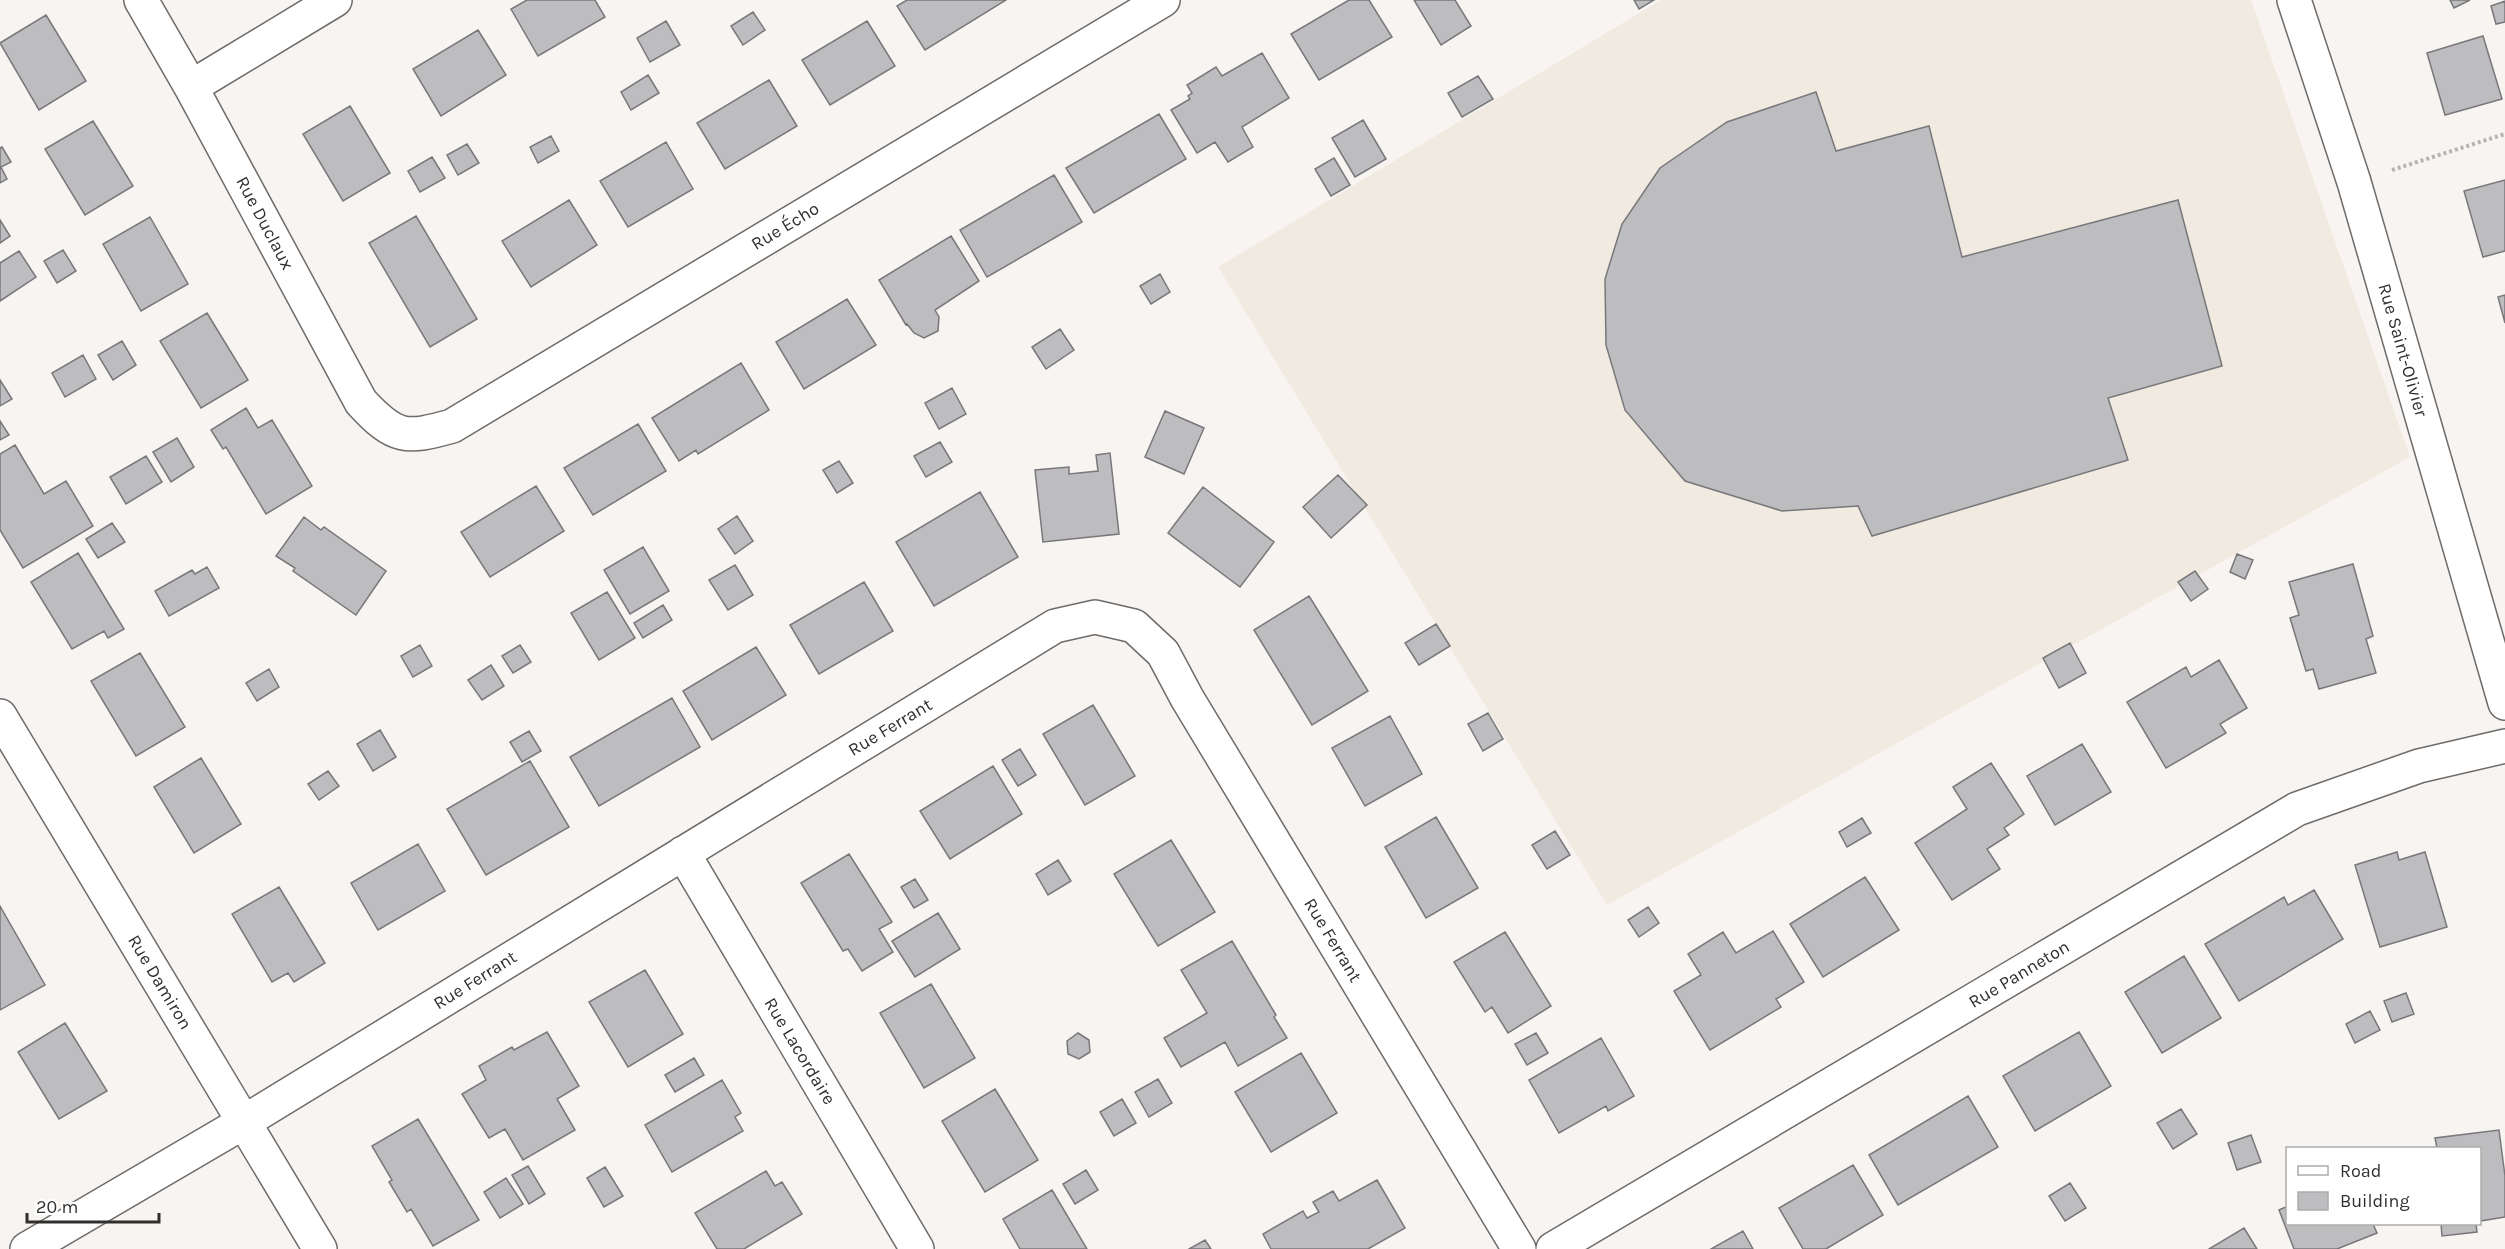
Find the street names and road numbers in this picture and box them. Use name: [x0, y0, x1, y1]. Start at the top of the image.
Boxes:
street label: Rue Duclaux: [231, 173, 299, 273]
street label: Rue Écho: [746, 196, 823, 255]
street label: Rue Saint-Olivier: [2373, 281, 2433, 420]
street label: Rue Ferrant: [844, 693, 936, 761]
street label: Rue Ferrant: [1299, 894, 1367, 986]
street label: Rue Damiron: [123, 931, 197, 1033]
street label: Rue Panneton: [1965, 935, 2073, 1013]
street label: Rue Ferrant: [429, 946, 521, 1014]
street label: Rue Lacordaire: [759, 993, 841, 1109]

